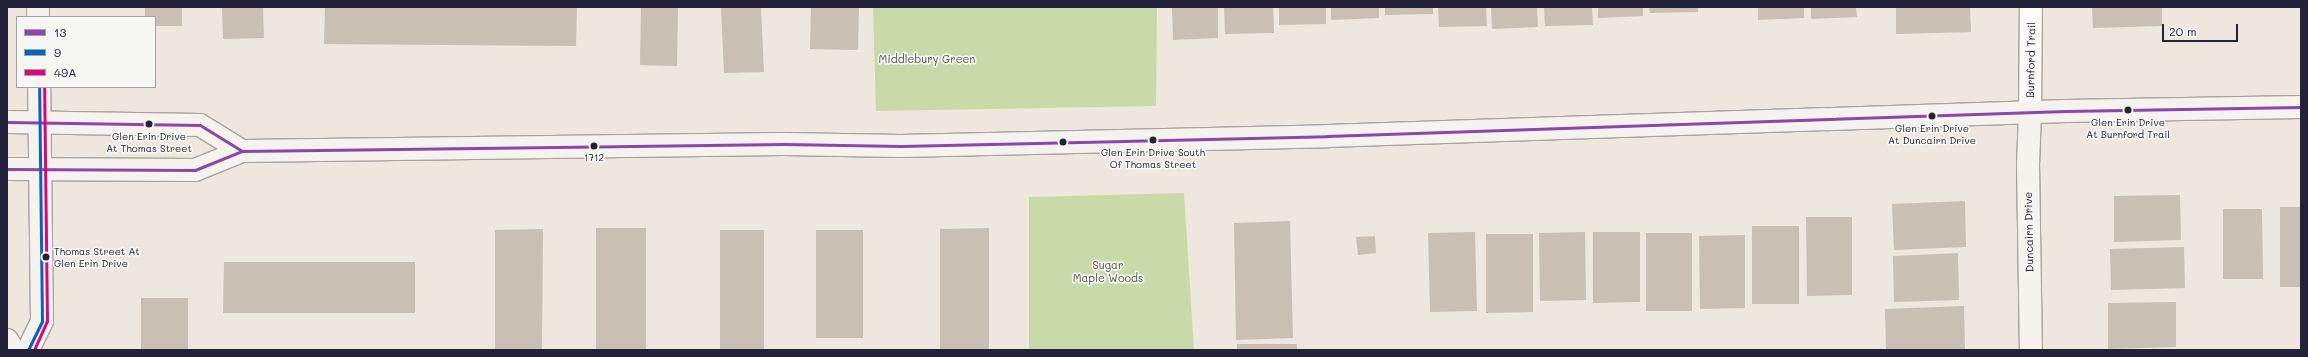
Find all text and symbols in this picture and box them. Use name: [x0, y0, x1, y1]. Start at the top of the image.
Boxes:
legend: [16, 16, 156, 88]
scale bar: [2164, 16, 2240, 42]
street label: Burnford Trail: [2024, 22, 2038, 98]
text: 20 m: [2169, 23, 2197, 39]
text: 13: [54, 24, 66, 40]
text: 9: [54, 44, 61, 60]
park label: Middlebury Green: [879, 52, 975, 66]
text: 49A: [54, 64, 76, 80]
marker: Glen Erin Drive At Burnford Trail: [2123, 105, 2133, 115]
marker: Glen Erin Drive At Duncairn Drive: [1927, 111, 1937, 121]
place label: Glen Erin Drive At Burnford Trail: [2086, 116, 2170, 140]
marker: Glen Erin Drive At Thomas Street: [144, 119, 154, 129]
place label: Glen Erin Drive At Duncairn Drive: [1888, 122, 1976, 146]
place label: Glen Erin Drive At Thomas Street: [106, 130, 192, 154]
marker: Glen Erin Drive South Of Thomas Street: [1148, 135, 1158, 145]
unlabelled marker: [1058, 137, 1068, 147]
marker: 1712: [589, 141, 599, 151]
place label: Glen Erin Drive South Of Thomas Street: [1101, 146, 1205, 170]
place label: 1712: [584, 152, 604, 164]
street label: Duncairn Drive: [2022, 192, 2036, 272]
place label: Thomas Street At Glen Erin Drive: [54, 245, 140, 268]
marker: Thomas Street At Glen Erin Drive: [41, 252, 51, 262]
park label: Sugar Maple Woods: [1073, 259, 1143, 285]

